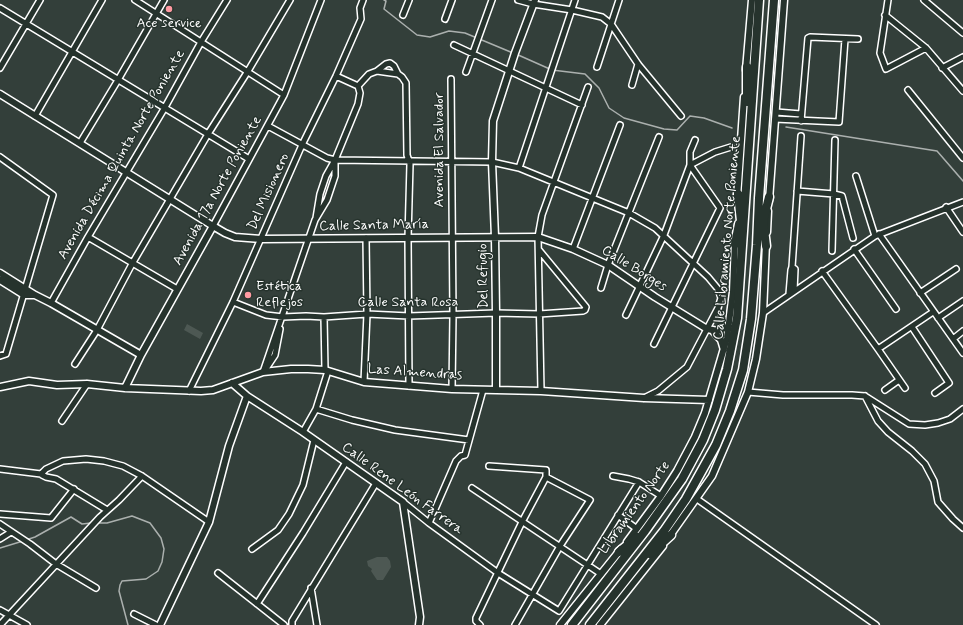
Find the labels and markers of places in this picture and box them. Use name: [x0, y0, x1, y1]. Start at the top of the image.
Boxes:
marker: Ace service: [164, 4, 174, 14]
place label: Ace service: [136, 16, 202, 32]
place label: Estética Reflejos: [256, 279, 303, 312]
marker: Estética Reflejos: [243, 290, 253, 300]

